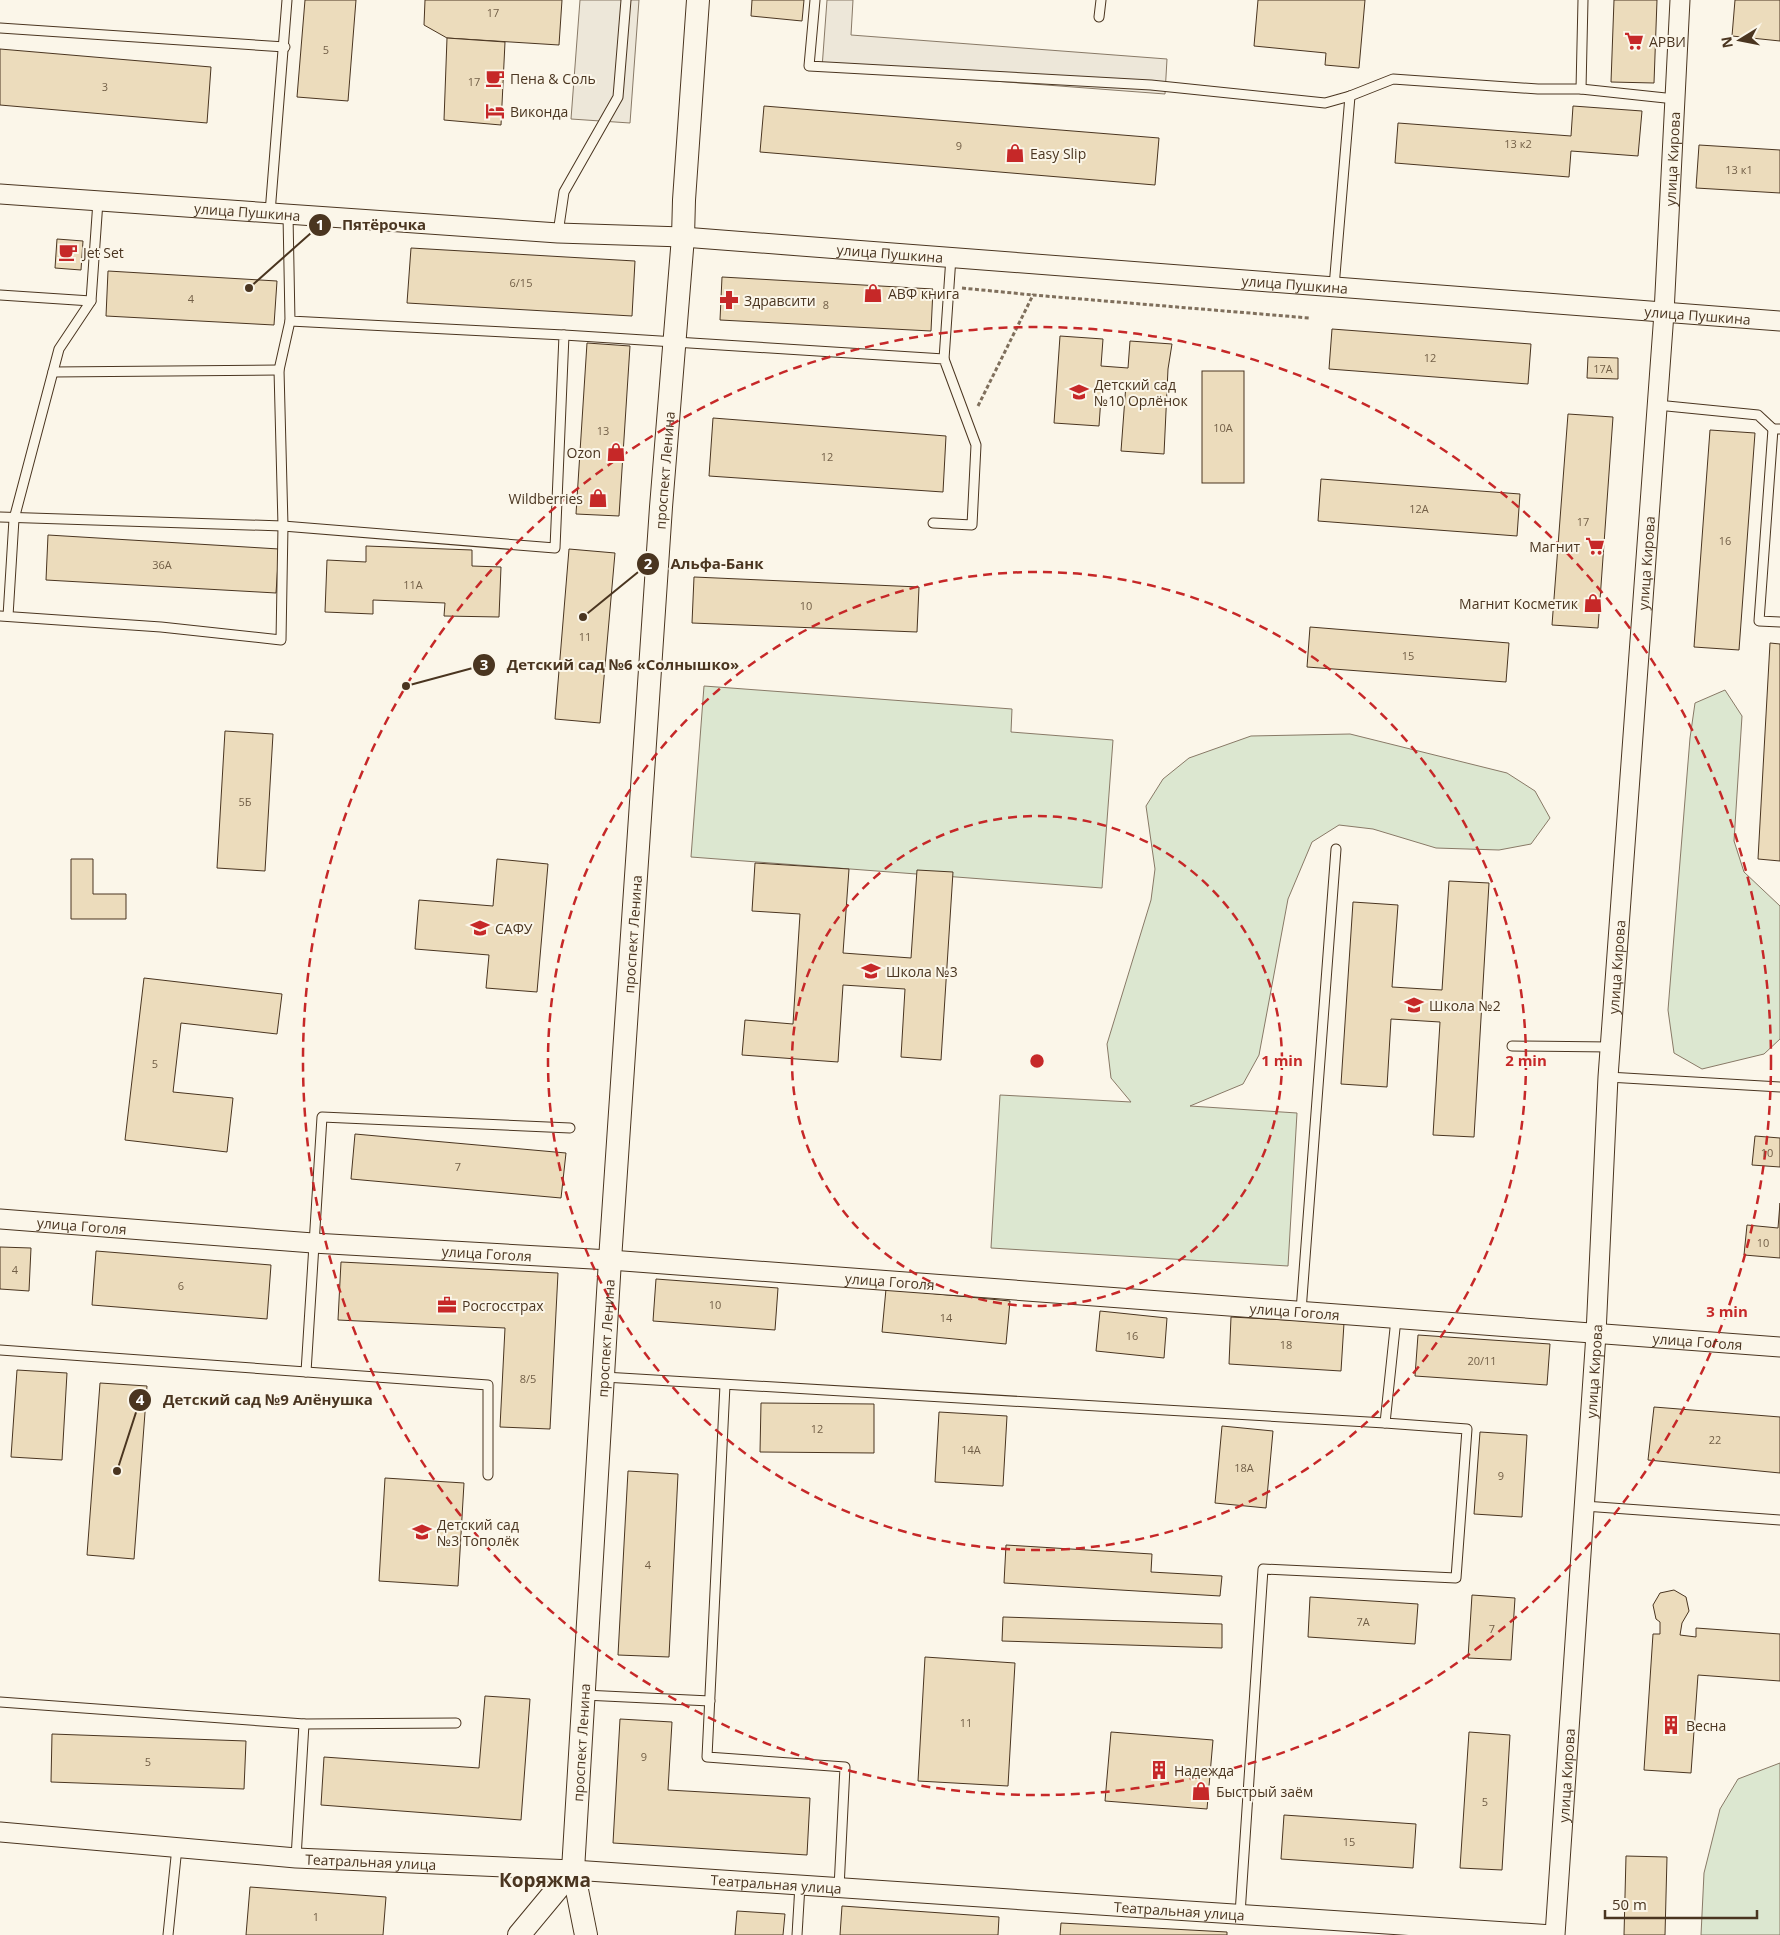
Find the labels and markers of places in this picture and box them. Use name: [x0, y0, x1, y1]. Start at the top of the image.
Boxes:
supermarket icon: АРВИ: [1623, 30, 1645, 52]
place label: АРВИ: [1649, 32, 1686, 51]
cafe icon: Пена & Соль: [484, 67, 506, 89]
place label: Пена & Соль: [510, 69, 596, 88]
hotel icon: Виконда: [484, 100, 506, 122]
place label: Виконда: [510, 102, 568, 121]
shop icon: Easy Slip: [1004, 142, 1026, 164]
place label: Easy Slip: [1030, 144, 1086, 163]
callout: Пятёрочка: [307, 210, 436, 240]
cafe icon: Jet Set: [57, 241, 79, 263]
place label: Jet Set: [81, 243, 124, 262]
shop icon: АВФ книга: [862, 282, 884, 304]
place label: АВФ книга: [888, 284, 960, 303]
pharmacy icon: Здравсити: [718, 289, 740, 311]
place label: Здравсити: [744, 291, 816, 310]
place label: Детский сад №10 Орлёнок: [1094, 375, 1189, 410]
school or university icon: Детский сад №10 Орлёнок: [1068, 381, 1090, 403]
shop icon: Ozon: [605, 441, 627, 463]
place label: Ozon: [567, 443, 601, 462]
shop icon: Wildberries: [587, 487, 609, 509]
place label: Wildberries: [509, 489, 583, 508]
supermarket icon: Магнит: [1584, 535, 1606, 557]
place label: Магнит: [1529, 537, 1580, 556]
callout: Альфа-Банк: [636, 549, 774, 579]
shop icon: Магнит Косметик: [1582, 592, 1604, 614]
place label: Магнит Косметик: [1459, 594, 1579, 613]
callout: Детский сад №6 «Солнышко»: [471, 650, 749, 680]
school or university icon: САФУ: [469, 917, 491, 939]
place label: САФУ: [495, 919, 533, 938]
school or university icon: Школа №3: [860, 960, 882, 982]
place label: Школа №3: [886, 962, 958, 981]
school or university icon: Школа №2: [1403, 994, 1425, 1016]
place label: Школа №2: [1429, 996, 1501, 1015]
centre of rings: [1028, 1052, 1046, 1070]
office icon: Росгосстрах: [436, 1294, 458, 1316]
place label: Росгосстрах: [462, 1296, 544, 1315]
callout: Детский сад №9 Алёнушка: [128, 1385, 383, 1415]
place label: Детский сад №3 Тополёк: [437, 1515, 520, 1550]
school or university icon: Детский сад №3 Тополёк: [411, 1521, 433, 1543]
building icon: Весна: [1660, 1714, 1682, 1736]
place label: Весна: [1686, 1716, 1726, 1735]
building icon: Надежда: [1148, 1759, 1170, 1781]
place label: Надежда: [1174, 1761, 1234, 1780]
shop icon: Быстрый заём: [1190, 1780, 1212, 1802]
place label: Быстрый заём: [1216, 1782, 1313, 1801]

